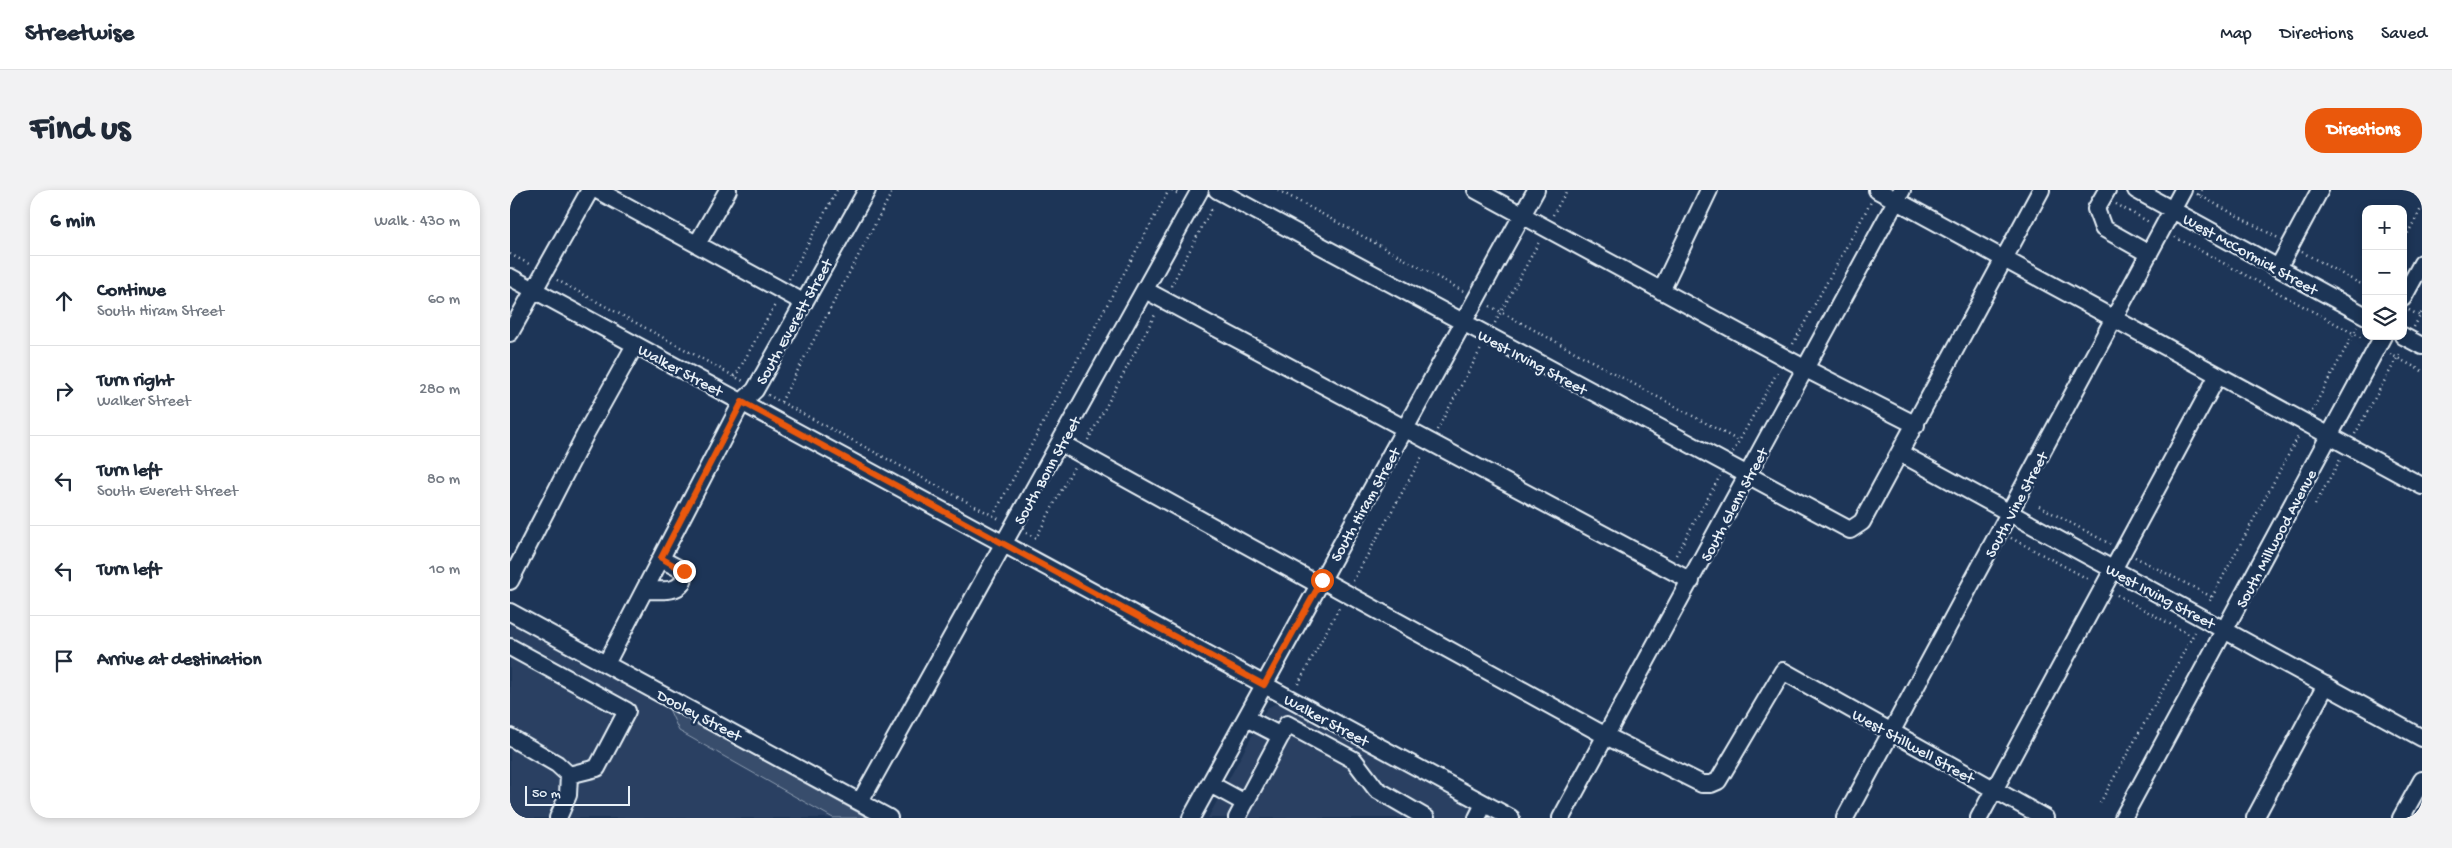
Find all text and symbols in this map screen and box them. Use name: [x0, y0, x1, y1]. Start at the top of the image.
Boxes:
text: Streetwise: [25, 20, 134, 49]
text: Map: [2220, 24, 2252, 45]
text: Directions: [2280, 24, 2353, 45]
text: Saved: [2381, 24, 2427, 45]
button: Directions: [2305, 108, 2422, 153]
text: Find us: [30, 110, 130, 151]
map controls: [2362, 205, 2407, 340]
button: +: [2362, 205, 2407, 250]
text: 6 min: [50, 210, 95, 235]
street label: West McCormick Street: [2179, 211, 2321, 302]
text: Walk · 430 m: [374, 213, 460, 232]
button: −: [2362, 250, 2407, 295]
street label: South Everett Street: [754, 255, 839, 389]
text: Continue: [97, 280, 166, 303]
icon: ahead: [50, 287, 78, 315]
text: 60 m: [428, 291, 460, 310]
button: layers: [2362, 295, 2407, 340]
text: South Hiram Street: [97, 303, 224, 322]
street label: West Irving Street: [1473, 327, 1591, 402]
street label: Walker Street: [634, 342, 726, 403]
text: Turn right: [97, 370, 173, 393]
icon: right: [50, 377, 78, 405]
text: 280 m: [419, 381, 460, 400]
text: Walker Street: [97, 393, 191, 412]
street label: South Bonn Street: [1012, 413, 1087, 529]
street label: South Hiram Street: [1328, 444, 1407, 566]
street label: South Glenn Street: [1698, 444, 1775, 566]
street label: South Vine Street: [1982, 448, 2055, 562]
text: Turn left: [97, 460, 161, 483]
icon: left: [50, 467, 78, 495]
street label: South Millwood Avenue: [2234, 467, 2323, 612]
text: 80 m: [427, 471, 460, 490]
text: South Everett Street: [97, 483, 238, 502]
icon: left: [50, 557, 78, 585]
text: Turn left: [97, 559, 161, 582]
route end: [673, 560, 696, 583]
text: 10 m: [429, 561, 460, 580]
street label: West Irving Street: [2101, 561, 2219, 636]
route start: [1311, 569, 1334, 592]
icon: arrive: [50, 647, 78, 675]
text: Arrive at destination: [97, 649, 261, 672]
street label: Dooley Street: [652, 686, 745, 748]
street label: Walker Street: [1280, 692, 1372, 753]
street label: West Stillwell Street: [1848, 707, 1978, 790]
scale bar: [525, 783, 630, 806]
text: 50 m: [532, 786, 561, 803]

